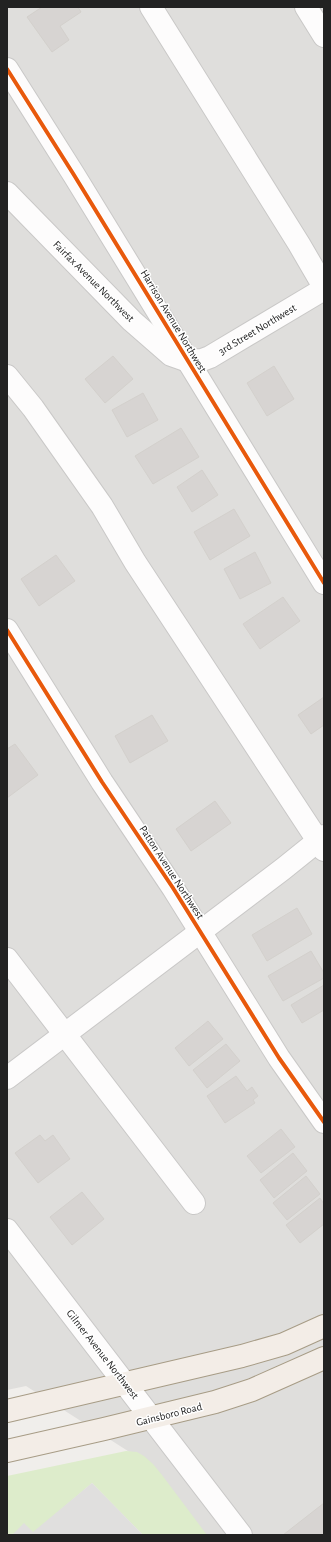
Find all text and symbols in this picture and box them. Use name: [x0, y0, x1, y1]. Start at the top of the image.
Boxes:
street label: Fairfax Avenue Northwest: [51, 239, 137, 324]
street label: Harrison Avenue Northwest: [139, 268, 209, 375]
street label: 3rd Street Northwest: [217, 302, 298, 357]
street label: Patton Avenue Northwest: [137, 824, 206, 921]
street label: Gilmer Avenue Northwest: [64, 1308, 141, 1401]
street label: Gainsboro Road: [135, 1401, 204, 1428]

